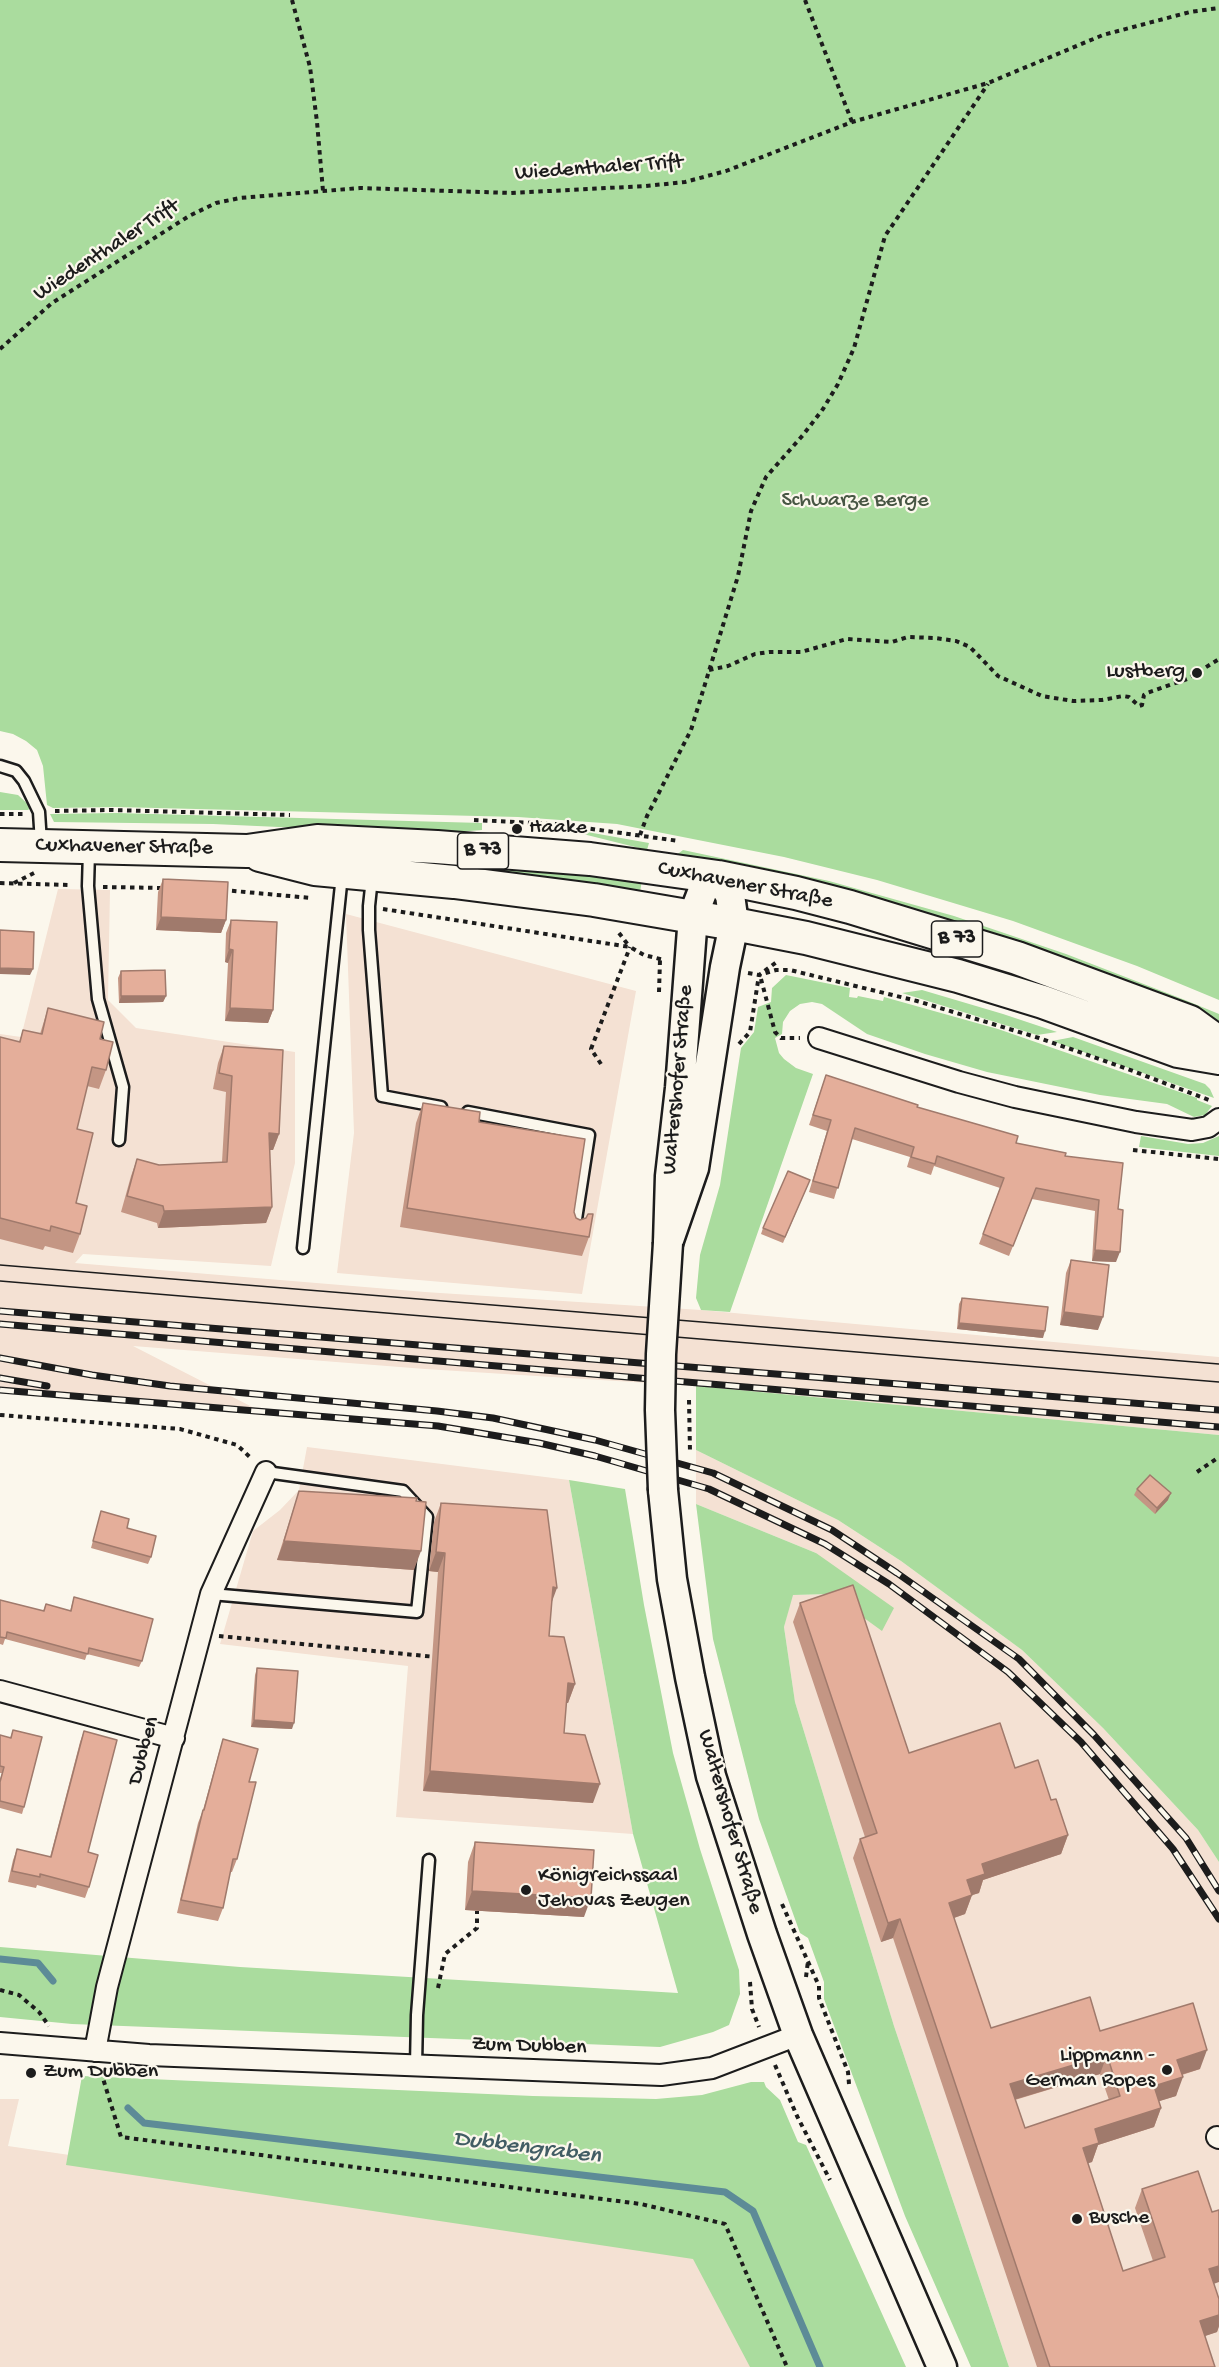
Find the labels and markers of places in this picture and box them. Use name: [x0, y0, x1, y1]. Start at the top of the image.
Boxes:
place label: Lustberg: [1106, 660, 1185, 686]
marker: Lustberg: [1190, 666, 1204, 680]
place label: Haake: [529, 816, 587, 842]
marker: Haake: [510, 822, 524, 836]
place label: Königreichssaal Jehovas Zeugen: [538, 1864, 690, 1916]
marker: Königreichssaal Jehovas Zeugen: [519, 1883, 533, 1897]
place label: Lippmann - German Ropes: [1025, 2044, 1155, 2096]
place label: Zum Dubben: [43, 2060, 158, 2086]
marker: Lippmann - German Ropes: [1160, 2063, 1174, 2077]
marker: Zum Dubben: [24, 2066, 38, 2080]
place label: Busche: [1089, 2206, 1149, 2232]
marker: Busche: [1070, 2212, 1084, 2226]

